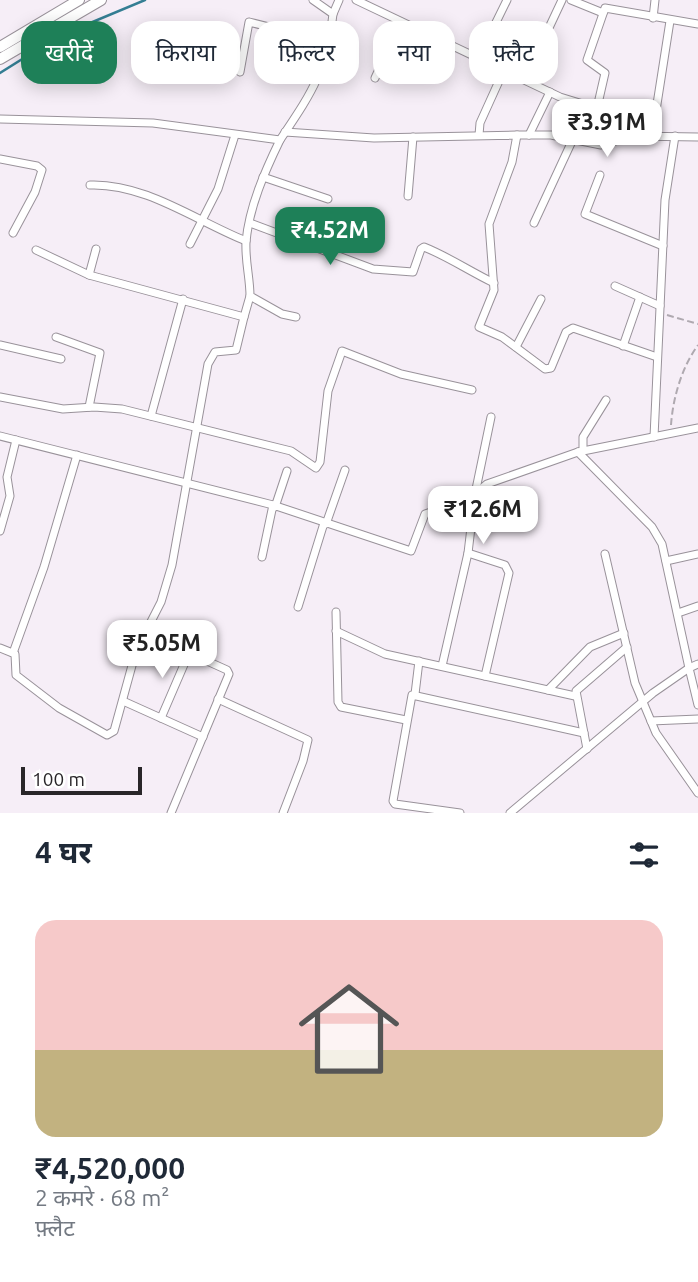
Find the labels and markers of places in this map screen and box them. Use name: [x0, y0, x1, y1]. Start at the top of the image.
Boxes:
pin: ₹3.91M: [550, 100, 664, 159]
pin: ₹4.52M: [273, 208, 387, 267]
pin: ₹12.6M: [426, 486, 540, 546]
pin: ₹5.05M: [105, 620, 219, 680]

